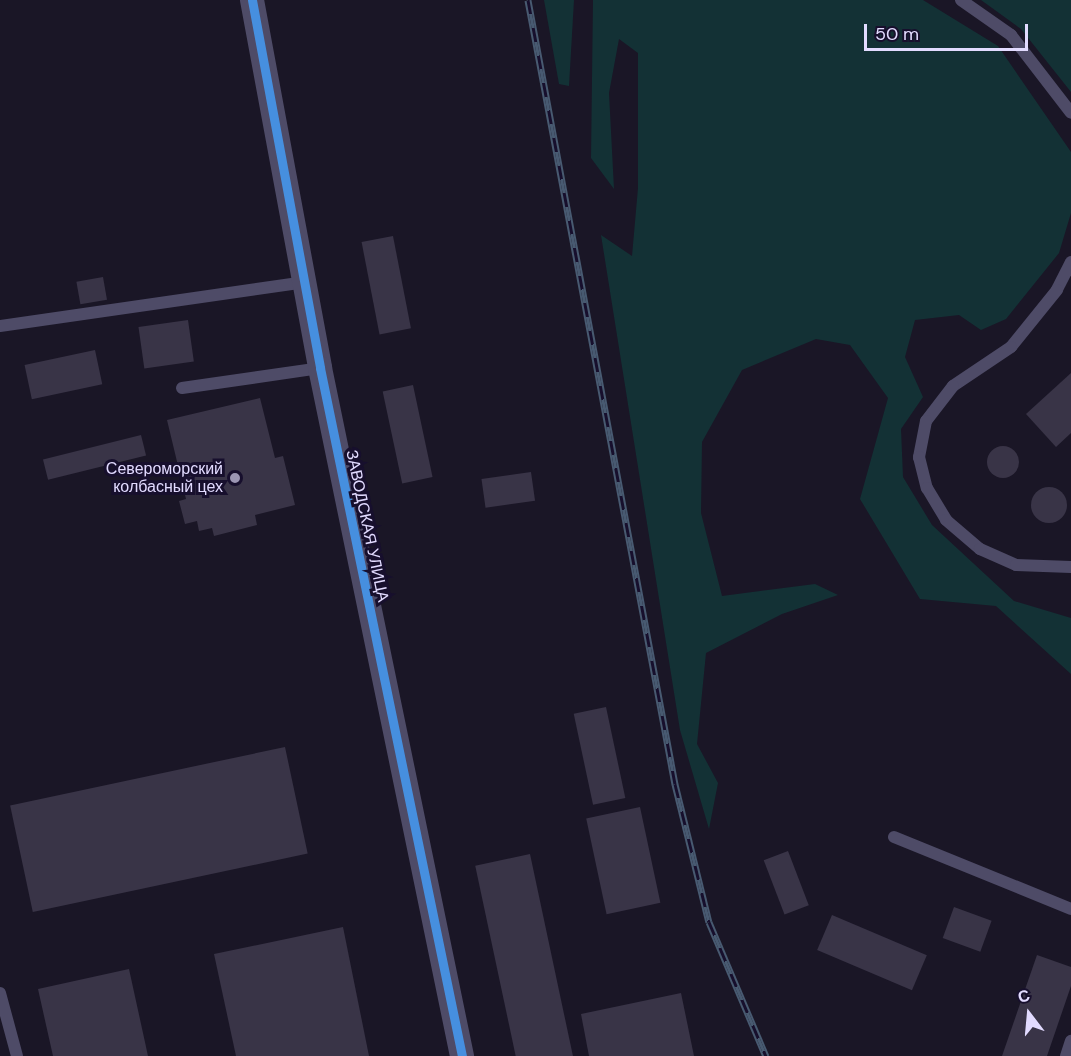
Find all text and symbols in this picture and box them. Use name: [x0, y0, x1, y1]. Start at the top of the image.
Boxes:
scale bar: [867, 12, 1030, 50]
text: 50 m: [875, 22, 919, 46]
street label: ЗАВОДСКАЯ УЛИЦА: [342, 448, 392, 604]
place label: Североморский колбасный цех: [106, 459, 223, 497]
marker: Североморский колбасный цех: [228, 471, 242, 485]
north arrow: [999, 984, 1059, 1044]
text: С: [1015, 985, 1032, 1008]

